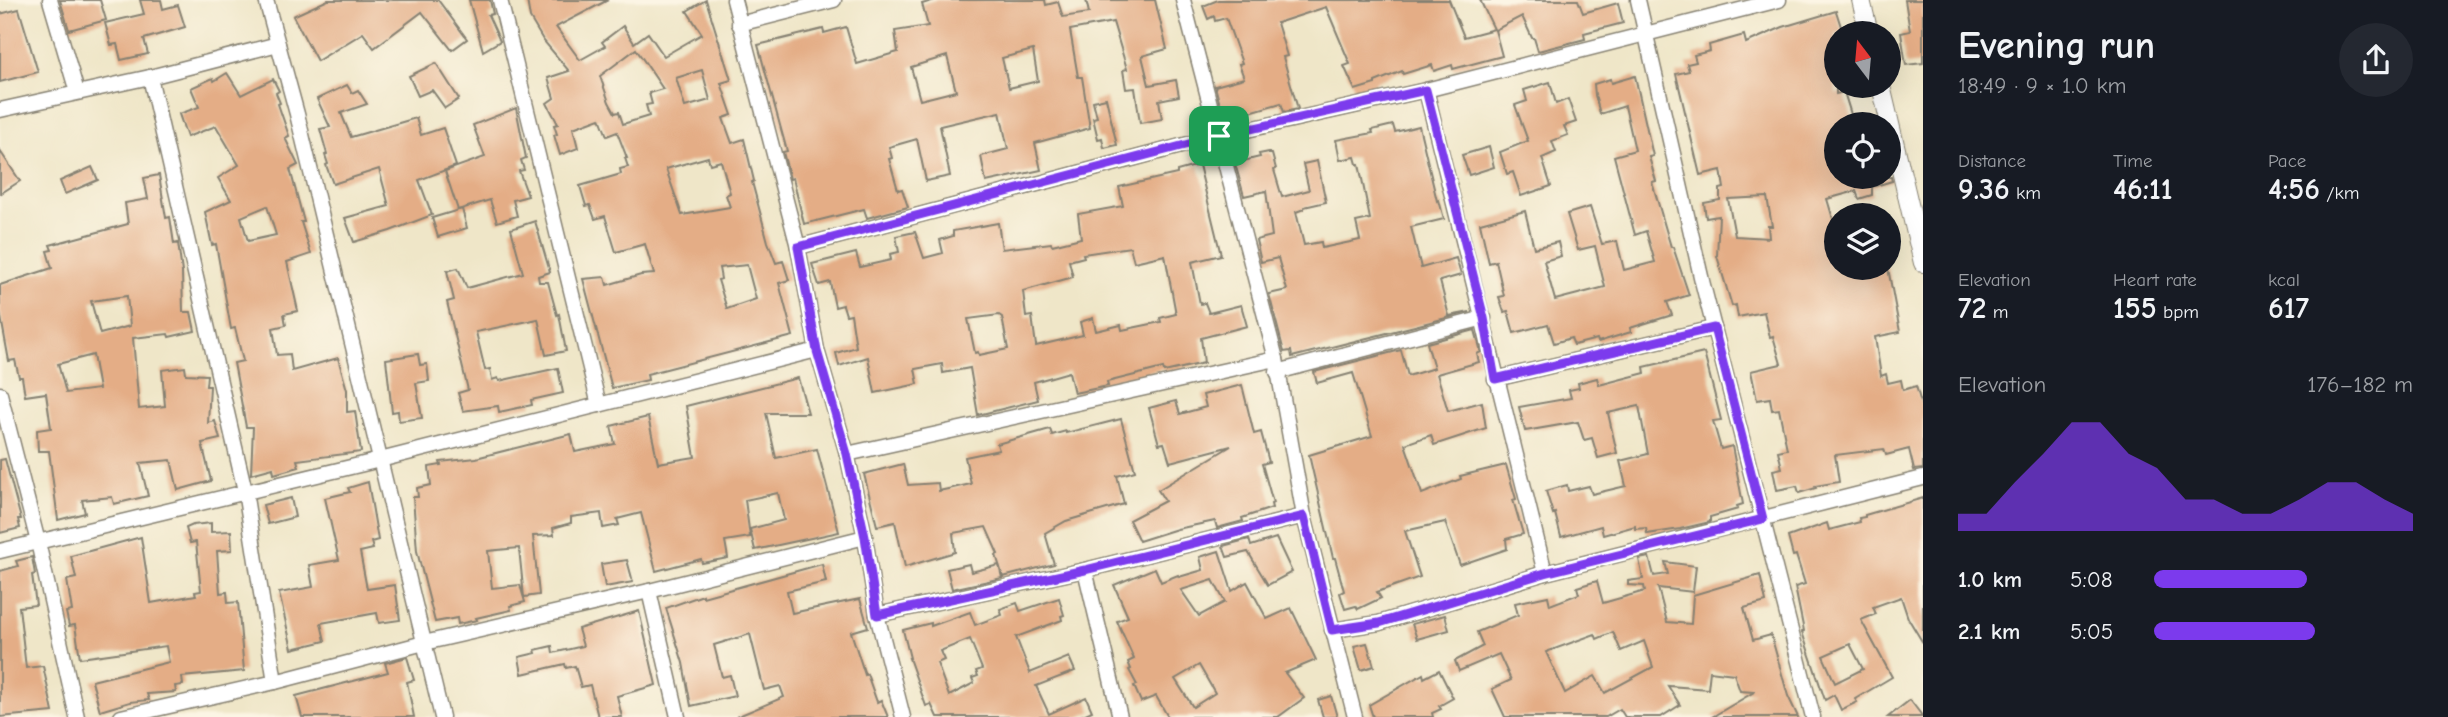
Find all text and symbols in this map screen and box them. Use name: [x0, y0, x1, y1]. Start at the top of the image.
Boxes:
north arrow: [1824, 21, 1900, 98]
map controls: [1824, 21, 1901, 280]
button: share: [2339, 23, 2413, 97]
text: Evening run: [1958, 24, 2155, 68]
text: 18:49 · 9 × 1.0 km: [1958, 72, 2127, 99]
pin: [1189, 106, 1249, 166]
button: locate: [1824, 112, 1901, 189]
icon: arrive: [1200, 117, 1238, 155]
text: Distance: [1958, 150, 2026, 172]
text: Time: [2113, 150, 2152, 172]
text: Pace: [2268, 150, 2306, 172]
text: 9.36: [1958, 172, 2010, 207]
text: 46:11: [2113, 172, 2173, 207]
text: 4:56: [2268, 172, 2320, 207]
text: km: [2010, 182, 2041, 204]
text: /km: [2320, 182, 2359, 204]
button: layers: [1824, 203, 1901, 280]
text: Elevation: [1958, 269, 2031, 291]
text: Heart rate: [2113, 269, 2197, 291]
text: kcal: [2268, 269, 2300, 291]
text: 72: [1958, 291, 1986, 326]
text: 155: [2113, 291, 2157, 326]
text: 617: [2268, 291, 2309, 326]
text: m: [1986, 301, 2009, 323]
text: bpm: [2157, 301, 2199, 323]
text: Elevation: [1958, 371, 2046, 398]
text: 176–182 m: [2307, 371, 2413, 398]
text: 1.0 km: [1958, 566, 2022, 593]
text: 5:08: [2070, 566, 2112, 593]
text: 2.1 km: [1958, 618, 2020, 645]
text: 5:05: [2070, 618, 2113, 645]

